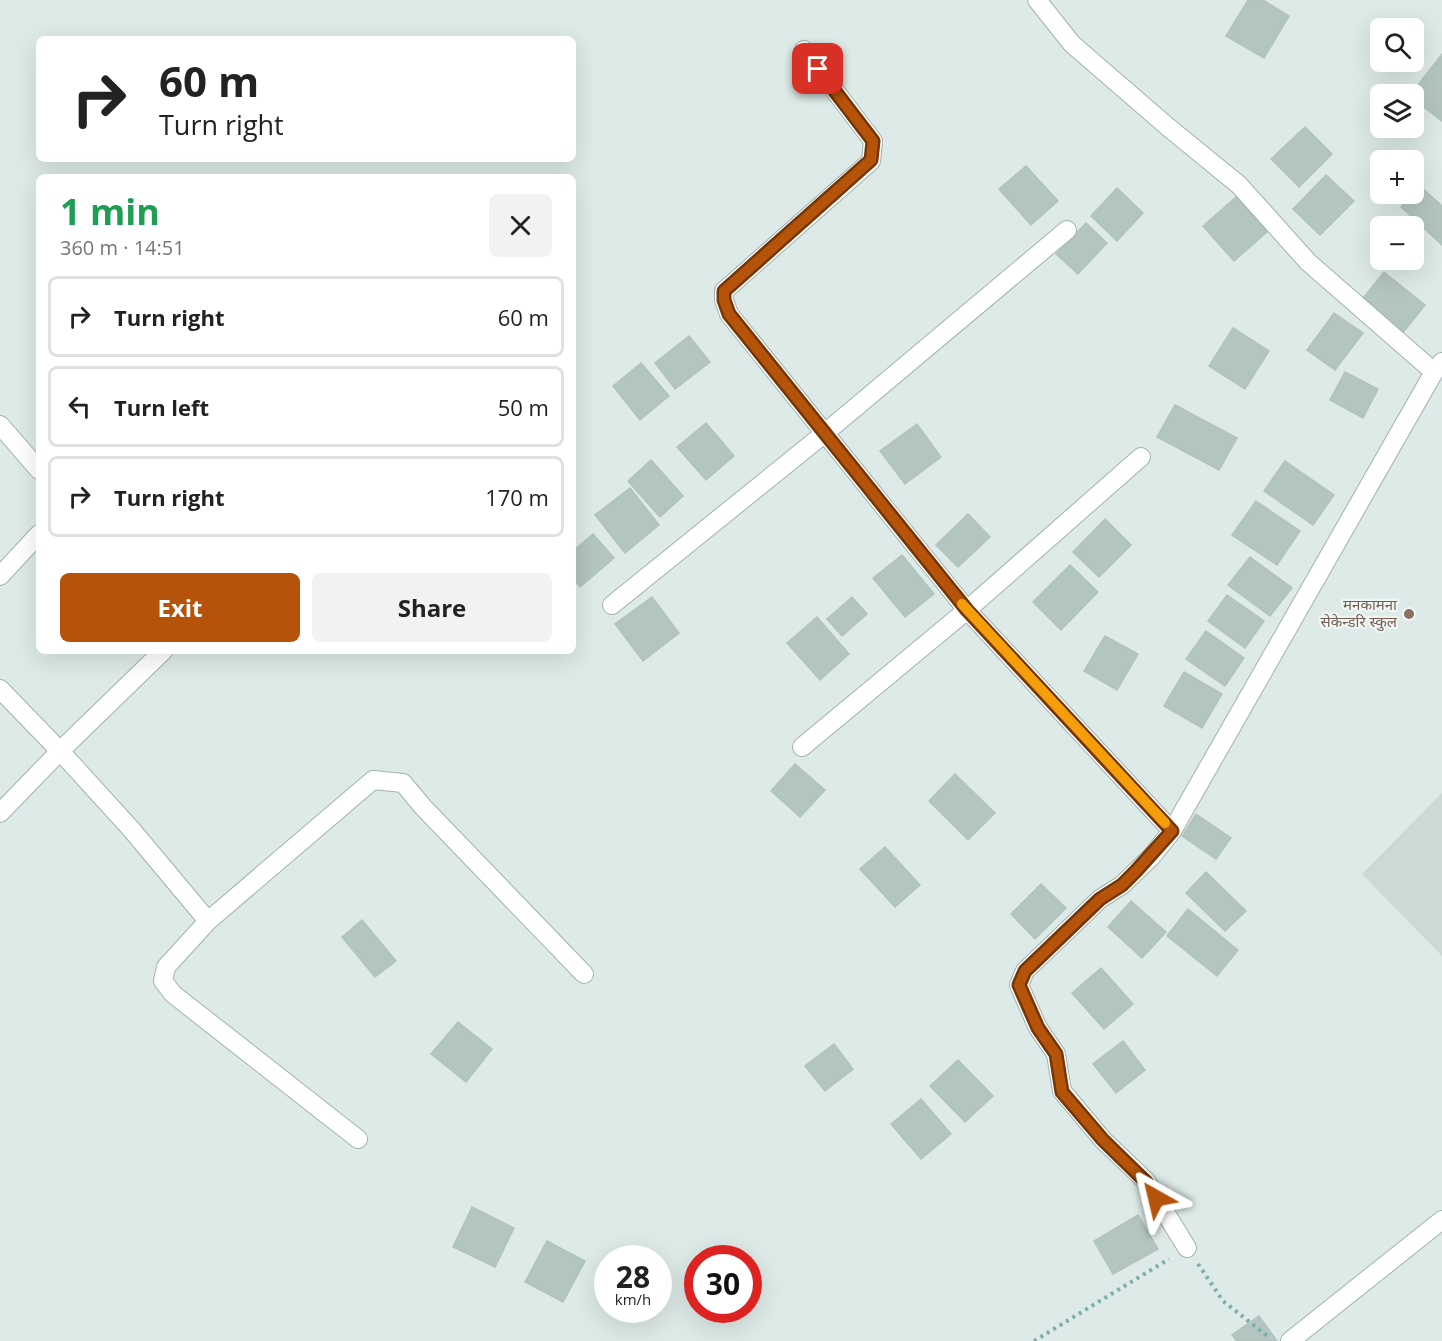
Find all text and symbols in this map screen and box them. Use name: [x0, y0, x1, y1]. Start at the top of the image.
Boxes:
map controls: [1370, 18, 1424, 270]
button: search: [1370, 18, 1424, 72]
pin: [792, 43, 843, 94]
text: 60 m: [159, 52, 259, 109]
icon: arrive: [801, 52, 834, 85]
icon: right: [60, 60, 138, 138]
button: layers: [1370, 84, 1424, 138]
text: Turn right: [159, 106, 284, 143]
button: +: [1370, 150, 1424, 204]
text: 1 min: [60, 187, 160, 236]
button: close: [489, 194, 552, 257]
button: −: [1370, 216, 1424, 270]
text: 360 m · 14:51: [60, 234, 185, 261]
icon: right: [63, 300, 96, 333]
text: Turn right: [114, 302, 225, 332]
text: 60 m: [498, 302, 549, 332]
icon: left: [63, 390, 96, 423]
text: Turn left: [114, 392, 209, 422]
text: 50 m: [498, 392, 549, 422]
icon: right: [63, 480, 96, 513]
text: Turn right: [114, 482, 225, 512]
text: 170 m: [485, 482, 549, 512]
button: Exit: [60, 573, 300, 642]
button: Share: [312, 573, 552, 642]
place label: मनकामना सेकेन्डरि स्कुल: [1321, 594, 1398, 632]
marker: मनकामना सेकेन्डरि स्कुल: [1402, 607, 1416, 621]
position arrow: [1124, 1166, 1188, 1230]
speed limit sign: 30: [684, 1245, 762, 1323]
text: 28: [616, 1256, 650, 1297]
text: km/h: [615, 1289, 651, 1309]

